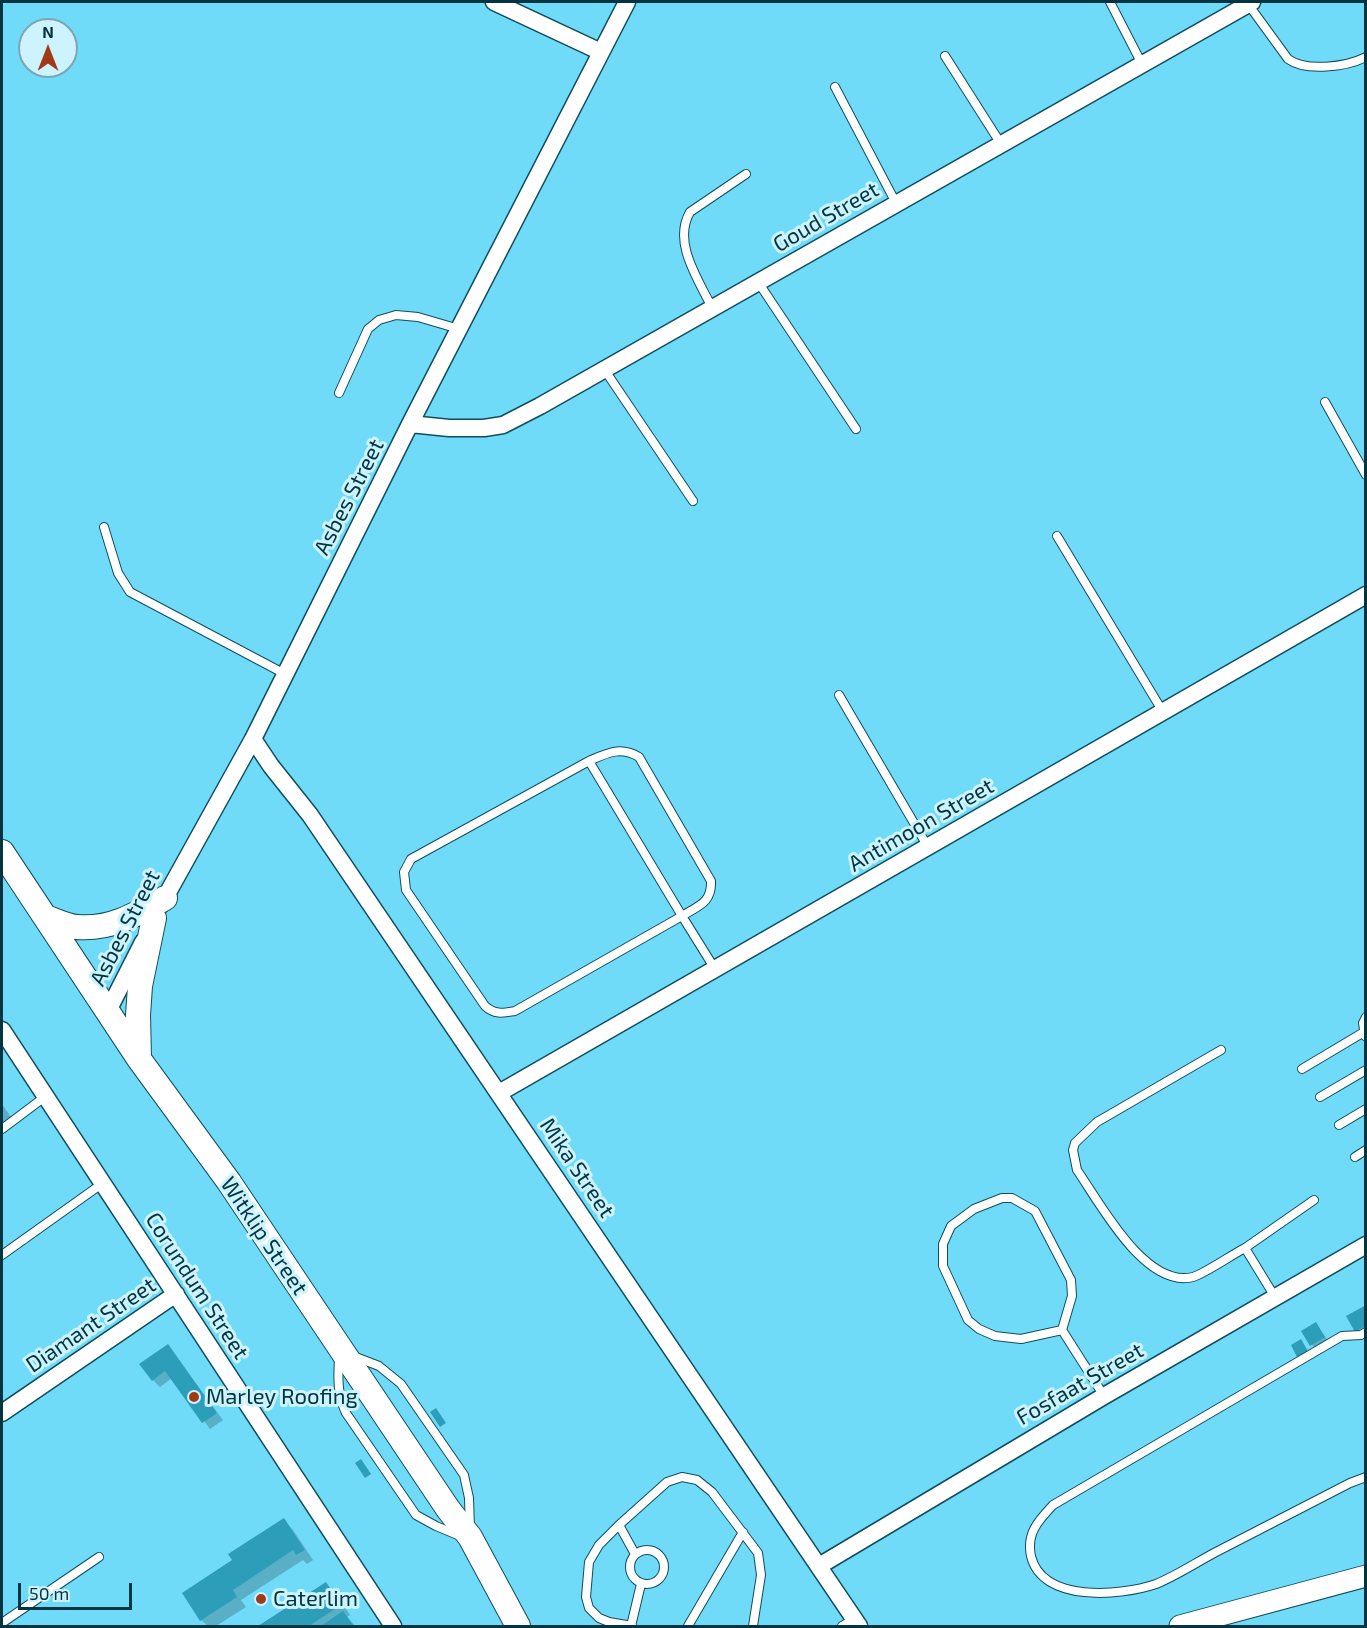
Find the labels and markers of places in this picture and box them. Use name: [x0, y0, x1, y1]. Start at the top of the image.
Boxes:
place label: Marley Roofing: [206, 1384, 358, 1410]
marker: Marley Roofing: [187, 1390, 201, 1404]
place label: Caterlim: [273, 1586, 358, 1612]
marker: Caterlim: [254, 1592, 268, 1606]

